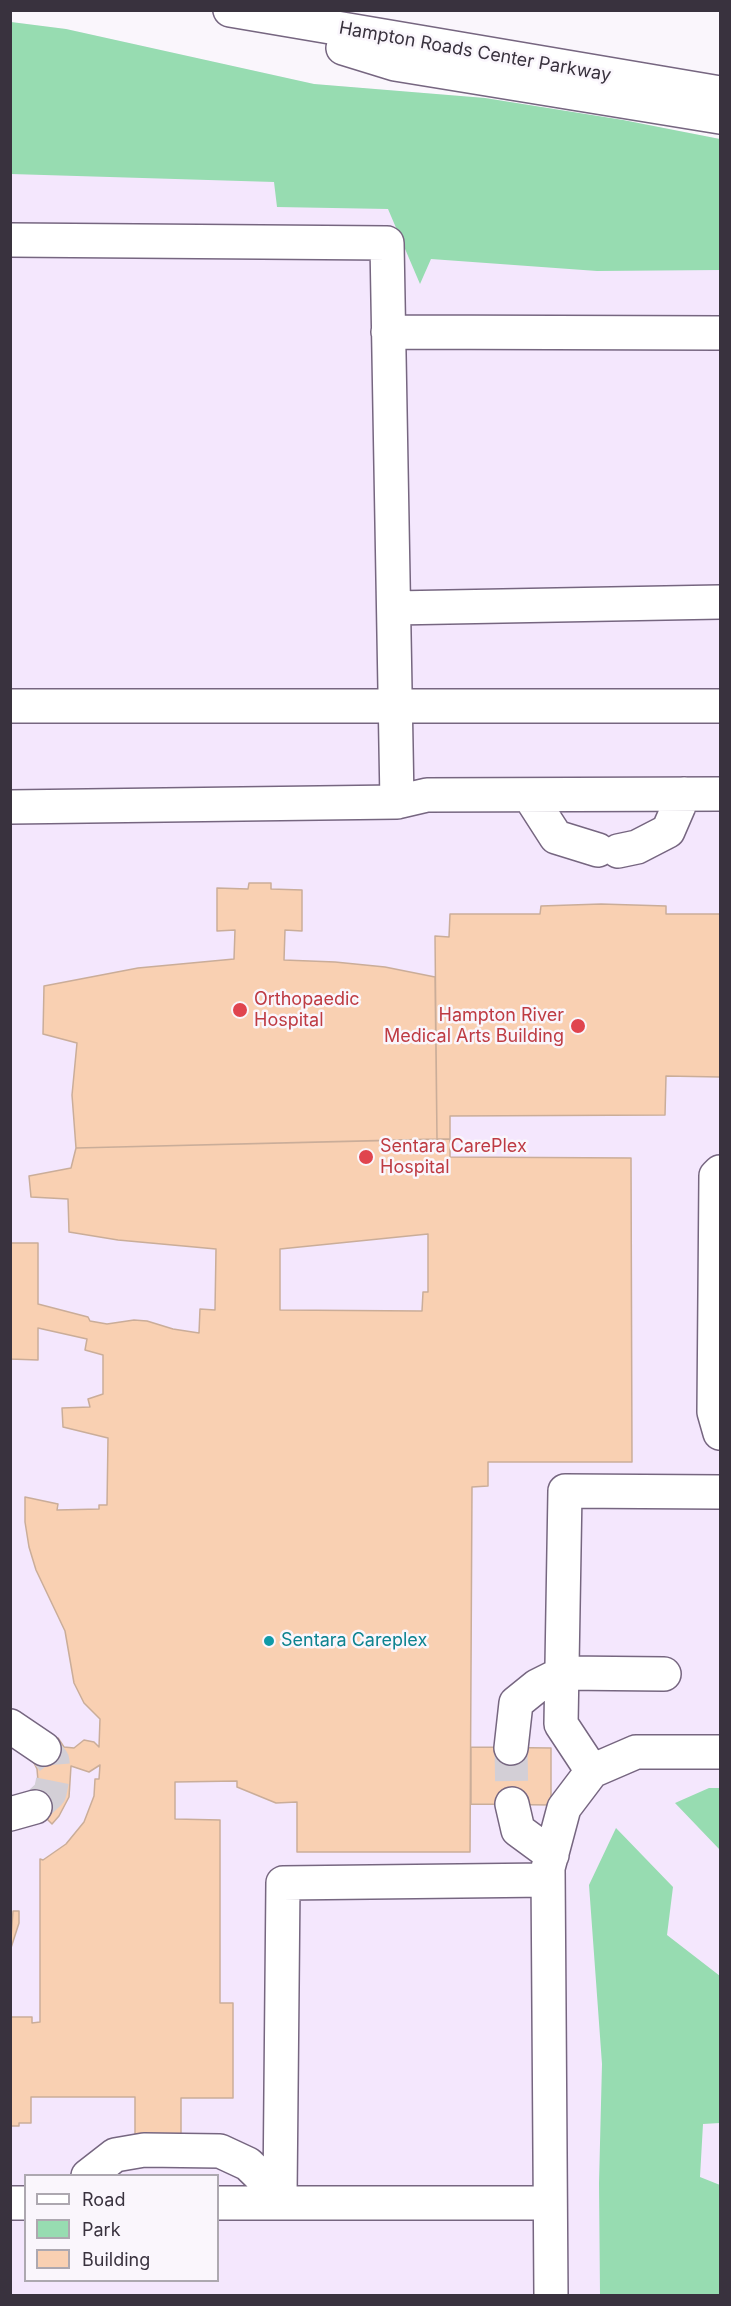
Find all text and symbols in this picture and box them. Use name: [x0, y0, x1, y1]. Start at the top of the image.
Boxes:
street label: Hampton Roads Center Parkway: [337, 17, 613, 87]
place label: Orthopaedic Hospital: [254, 989, 360, 1032]
marker: Orthopaedic Hospital: [231, 1001, 249, 1019]
place label: Hampton River Medical Arts Building: [384, 1005, 564, 1048]
marker: Hampton River Medical Arts Building: [569, 1017, 587, 1035]
place label: Sentara CarePlex Hospital: [380, 1136, 527, 1178]
marker: Sentara CarePlex Hospital: [357, 1148, 375, 1166]
place label: Sentara Careplex: [281, 1630, 427, 1652]
marker: Sentara Careplex: [262, 1634, 276, 1648]
legend: [24, 2174, 219, 2282]
text: Road: [82, 2189, 125, 2210]
text: Park: [82, 2219, 121, 2240]
text: Building: [82, 2249, 150, 2270]

